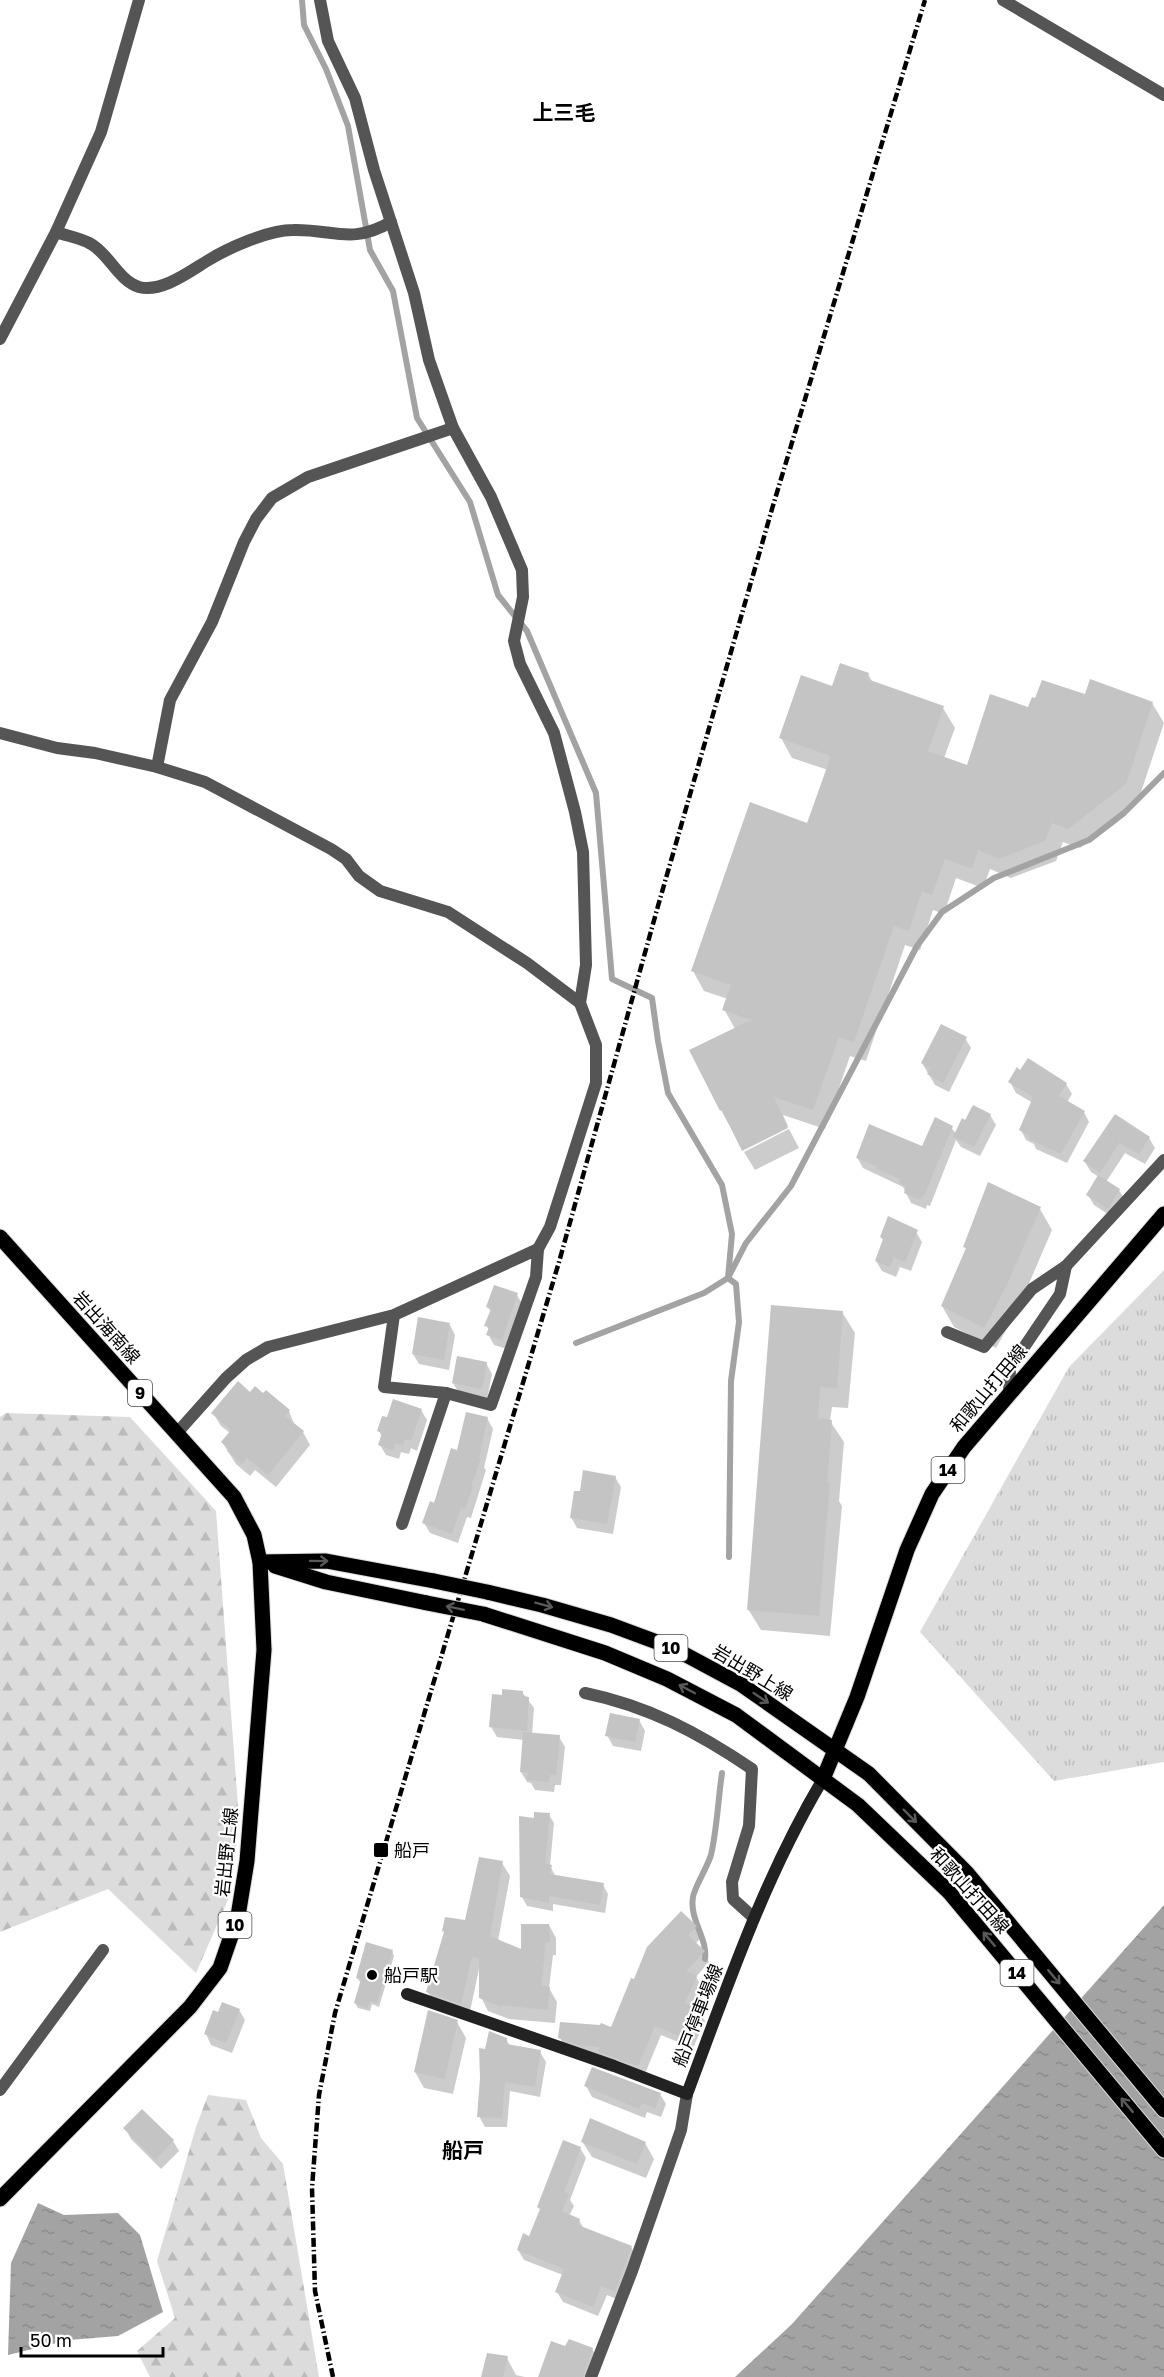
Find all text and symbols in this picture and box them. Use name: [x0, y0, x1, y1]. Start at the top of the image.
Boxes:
district label: 上三毛: [533, 99, 596, 125]
street label: 岩出海南線: [69, 1286, 145, 1368]
street label: 和歌山打田線: [945, 1340, 1031, 1436]
road number: 9: [128, 1380, 152, 1406]
road number: 14: [932, 1457, 964, 1483]
one-way arrow: [308, 1555, 328, 1567]
one-way arrow: [534, 1600, 553, 1612]
one-way arrow: [446, 1602, 465, 1614]
road number: 10: [654, 1635, 688, 1661]
street label: 岩出野上線: [709, 1639, 797, 1705]
one-way arrow: [679, 1683, 696, 1695]
one-way arrow: [752, 1691, 769, 1704]
street label: 岩出野上線: [210, 1806, 242, 1898]
one-way arrow: [903, 1808, 918, 1823]
place label: 船戸: [394, 1839, 430, 1861]
marker: 船戸: [372, 1841, 390, 1859]
street label: 和歌山打田線: [926, 1843, 1014, 1937]
road number: 10: [218, 1912, 252, 1938]
one-way arrow: [982, 1931, 995, 1947]
road number: 14: [1000, 1960, 1034, 1986]
street label: 船戸停車場線: [667, 1961, 727, 2069]
place label: 船戸駅: [384, 1964, 438, 1986]
marker: 船戸駅: [365, 1968, 379, 1982]
one-way arrow: [1047, 1969, 1060, 1985]
one-way arrow: [1120, 2097, 1133, 2113]
district label: 船戸: [442, 2137, 484, 2163]
scale bar: [21, 2320, 164, 2358]
text: 50 m: [30, 2329, 72, 2351]

